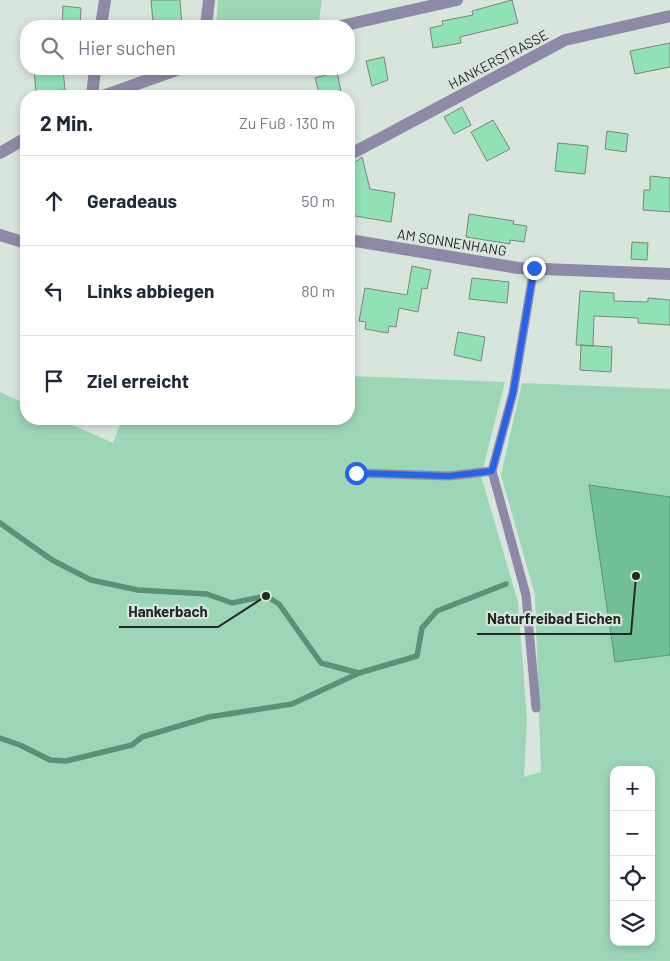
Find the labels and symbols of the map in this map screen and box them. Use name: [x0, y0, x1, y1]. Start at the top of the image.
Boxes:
street label: HANKERSTRASSE: [445, 26, 551, 92]
street label: AM SONNENHANG: [396, 225, 508, 259]
route end: [523, 257, 546, 280]
route start: [345, 462, 368, 485]
callout: Hankerbach: [119, 597, 218, 627]
text: Hankerbach: [128, 602, 208, 620]
callout: Naturfreibad Eichen: [477, 604, 631, 634]
text: Naturfreibad Eichen: [487, 609, 621, 627]

